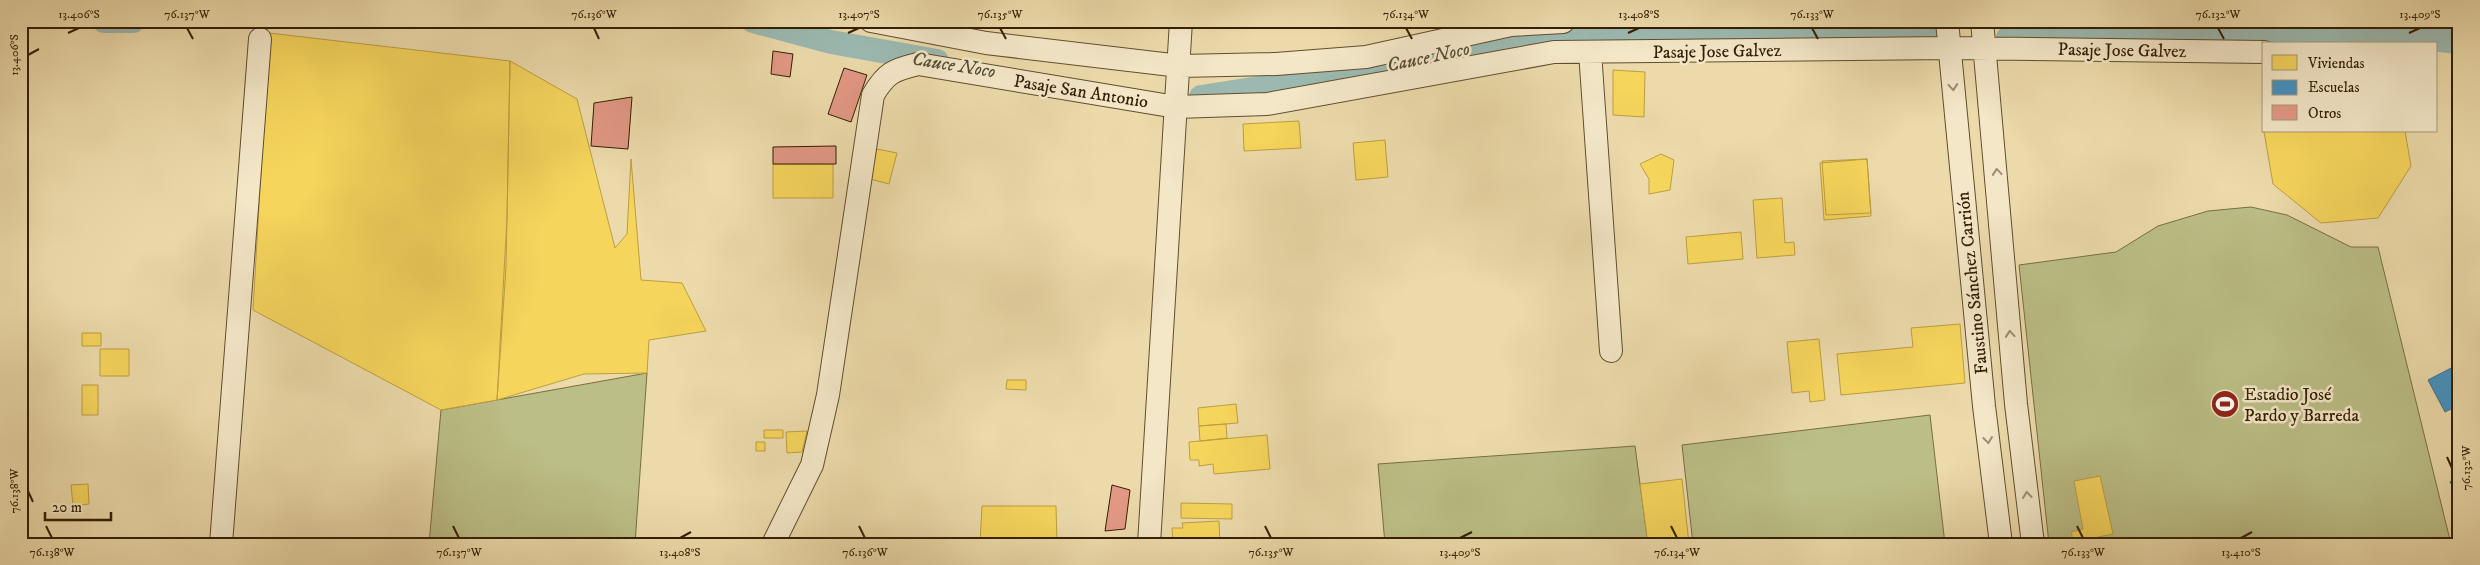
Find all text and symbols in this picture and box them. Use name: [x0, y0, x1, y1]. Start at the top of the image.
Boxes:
text: 13.406°S: [58, 7, 100, 22]
text: 76.137°W: [164, 7, 211, 22]
text: 76.136°W: [571, 7, 618, 22]
text: 13.407°S: [838, 7, 880, 22]
text: 76.135°W: [977, 7, 1024, 22]
text: 76.134°W: [1383, 7, 1430, 22]
text: 13.408°S: [1618, 7, 1660, 22]
text: 76.133°W: [1790, 7, 1835, 22]
text: 76.132°W: [2196, 7, 2241, 22]
text: 13.409°S: [2399, 7, 2441, 22]
text: 13.406°S: [7, 34, 22, 76]
water label: Cauce Noco: [1385, 37, 1472, 77]
street label: Pasaje Jose Galvez: [2057, 39, 2187, 63]
street label: Pasaje Jose Galvez: [1652, 40, 1782, 64]
legend: [2262, 42, 2438, 132]
water label: Cauce Noco: [910, 48, 997, 83]
text: Viviendas: [2307, 54, 2365, 73]
street label: Pasaje San Antonio: [1012, 70, 1150, 114]
text: Escuelas: [2308, 78, 2359, 97]
one-way arrow: [1947, 84, 1958, 92]
text: Otros: [2308, 104, 2341, 123]
one-way arrow: [1991, 168, 2002, 176]
street label: Faustino Sánchez Carrión: [1952, 190, 1994, 375]
one-way arrow: [2005, 329, 2016, 337]
place label: Estadio José Pardo y Barreda: [2244, 384, 2360, 427]
sports icon: Estadio José Pardo y Barreda: [2210, 389, 2240, 419]
one-way arrow: [1982, 437, 1993, 445]
text: 76.132°W: [2459, 445, 2474, 490]
text: 76.138°W: [7, 467, 22, 514]
scale bar: [45, 490, 111, 522]
one-way arrow: [2022, 491, 2033, 499]
text: 20 m: [52, 498, 82, 517]
text: 76.138°W: [29, 545, 76, 560]
text: 76.137°W: [436, 545, 483, 560]
text: 13.408°S: [659, 545, 701, 560]
text: 76.136°W: [842, 545, 889, 560]
text: 76.135°W: [1248, 545, 1295, 560]
text: 13.409°S: [1439, 545, 1481, 560]
text: 76.134°W: [1654, 545, 1701, 560]
text: 76.133°W: [2061, 545, 2106, 560]
text: 13.410°S: [2221, 545, 2261, 560]

